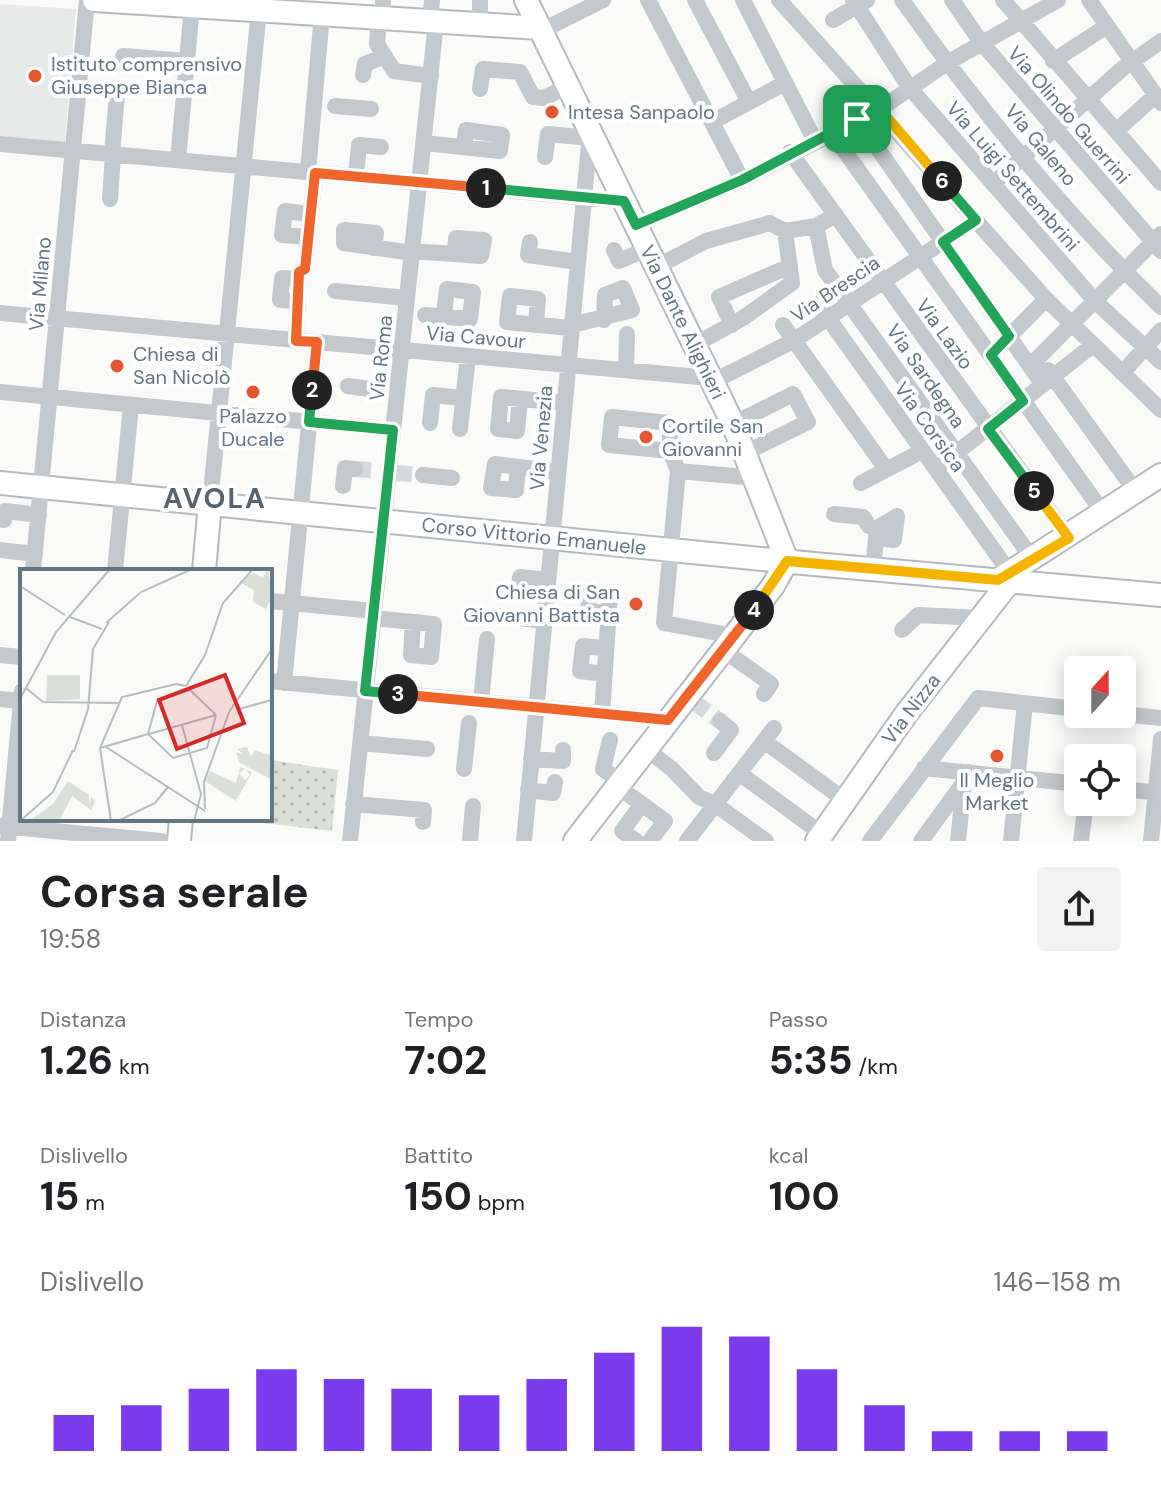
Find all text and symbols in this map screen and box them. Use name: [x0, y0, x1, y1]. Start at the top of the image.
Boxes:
street label: Via Olindo Guerrini: [1002, 41, 1136, 189]
place label: Istituto comprensivo Giuseppe Bianca: [51, 51, 242, 100]
marker: Istituto comprensivo Giuseppe Bianca: [26, 67, 44, 85]
pin: [823, 85, 891, 153]
street label: Via Luigi Settembrini: [941, 96, 1085, 256]
icon: arrive: [835, 97, 879, 141]
street label: Via Galeno: [999, 98, 1083, 192]
place label: Intesa Sanpaolo: [568, 99, 715, 125]
marker: Intesa Sanpaolo: [543, 103, 561, 121]
pin: 6: [922, 161, 962, 201]
text: 6: [935, 166, 949, 195]
pin: 1: [466, 168, 506, 208]
text: 1: [482, 173, 490, 202]
street label: Via Milano: [23, 236, 57, 332]
street label: Via Dante Alighieri: [634, 241, 732, 403]
street label: Via Brescia: [785, 250, 885, 328]
street label: Via Lazio: [910, 293, 980, 375]
street label: Via Roma: [364, 314, 398, 402]
street label: Via Sardegna: [881, 319, 971, 433]
street label: Via Cavour: [425, 320, 527, 354]
place label: Chiesa di San Nicolò: [133, 341, 231, 390]
marker: Chiesa di San Nicolò: [108, 357, 126, 375]
pin: 2: [292, 370, 332, 410]
text: 2: [306, 375, 318, 404]
street label: Via Corsica: [889, 377, 971, 477]
marker: Palazzo Ducale: [244, 383, 262, 401]
street label: Via Venezia: [523, 384, 559, 492]
place label: Palazzo Ducale: [219, 403, 287, 452]
place label: Cortile San Giovanni: [662, 413, 763, 462]
marker: Cortile San Giovanni: [637, 428, 655, 446]
pin: 5: [1014, 471, 1054, 511]
text: 5: [1027, 476, 1041, 505]
district label: AVOLA: [163, 480, 267, 517]
street label: Corso Vittorio Emanuele: [420, 511, 648, 561]
inset map: [20, 569, 272, 821]
place label: Chiesa di San Giovanni Battista: [463, 579, 620, 628]
pin: 4: [734, 590, 774, 630]
marker: Chiesa di San Giovanni Battista: [627, 595, 645, 613]
text: 4: [747, 595, 761, 624]
north arrow: [1064, 656, 1136, 728]
map controls: [1064, 656, 1136, 816]
street label: Via Nizza: [876, 668, 946, 750]
pin: 3: [378, 674, 418, 714]
text: 3: [391, 679, 405, 708]
button: locate: [1064, 744, 1136, 816]
marker: Il Meglio Market: [988, 747, 1006, 765]
place label: Il Meglio Market: [960, 767, 1034, 816]
text: Corsa serale: [40, 863, 309, 921]
button: share: [1037, 867, 1121, 951]
text: 19:58: [40, 922, 101, 956]
text: Distanza: [40, 1005, 126, 1034]
text: Tempo: [404, 1005, 474, 1034]
text: Passo: [769, 1005, 828, 1034]
text: 1.26: [40, 1034, 113, 1086]
text: 7:02: [404, 1034, 487, 1086]
text: 5:35: [769, 1034, 853, 1086]
text: km: [113, 1052, 150, 1081]
text: /km: [853, 1052, 898, 1081]
text: Dislivello: [40, 1141, 128, 1170]
text: Battito: [404, 1141, 473, 1170]
text: kcal: [769, 1141, 808, 1170]
text: 15: [40, 1170, 79, 1222]
text: 150: [404, 1170, 472, 1222]
text: 100: [769, 1170, 840, 1222]
text: m: [79, 1188, 105, 1217]
text: bpm: [472, 1188, 525, 1217]
text: Dislivello: [40, 1265, 144, 1299]
text: 146–158 m: [994, 1265, 1121, 1299]

